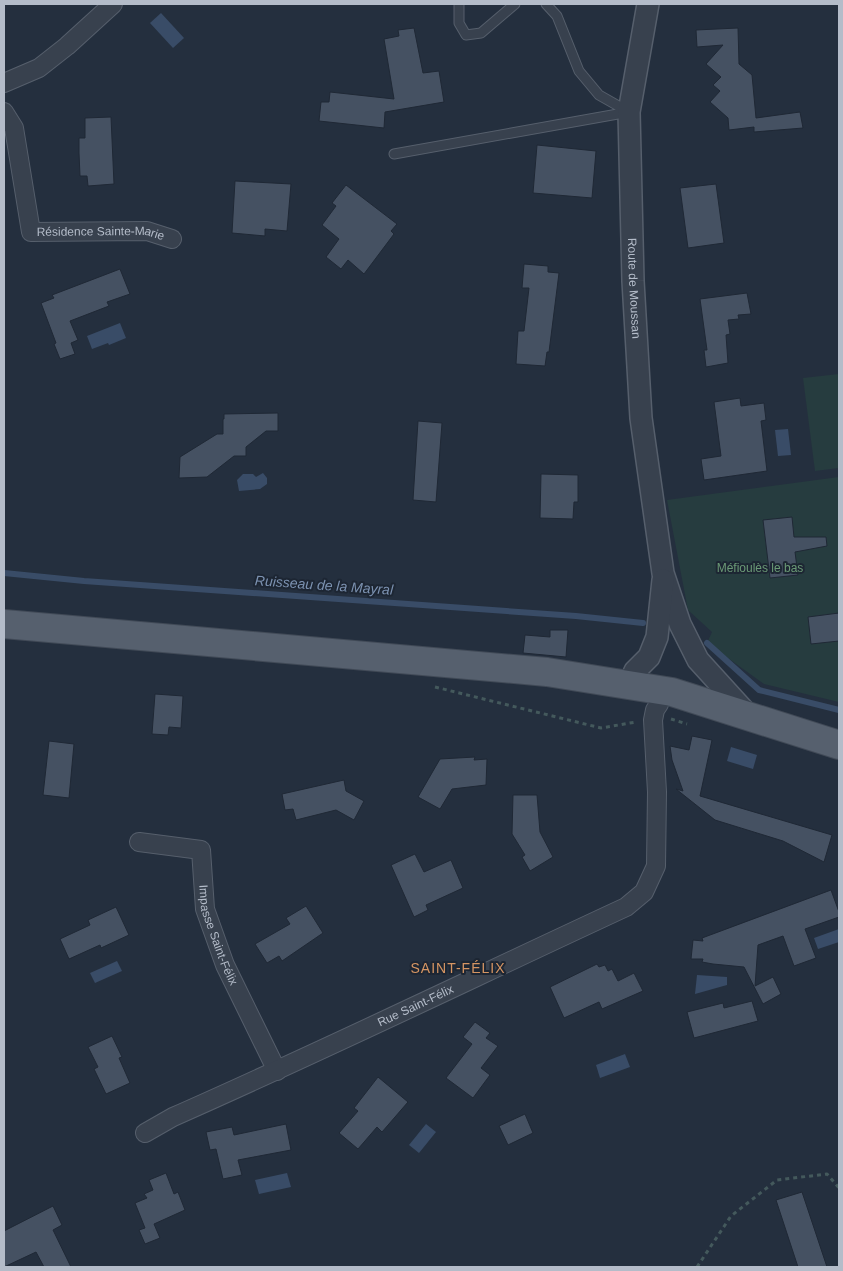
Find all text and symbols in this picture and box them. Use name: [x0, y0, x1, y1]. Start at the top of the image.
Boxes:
street label: Résidence Sainte-Marie: [37, 224, 166, 243]
street label: Route de Moussan: [625, 238, 643, 339]
park label: Méfioulès le bas: [717, 561, 803, 575]
water label: Ruisseau de la Mayral: [254, 572, 395, 598]
street label: Impasse Saint-Félix: [196, 884, 241, 988]
district label: SAINT-FÉLIX: [410, 960, 506, 976]
street label: Rue Saint-Félix: [375, 982, 456, 1030]

